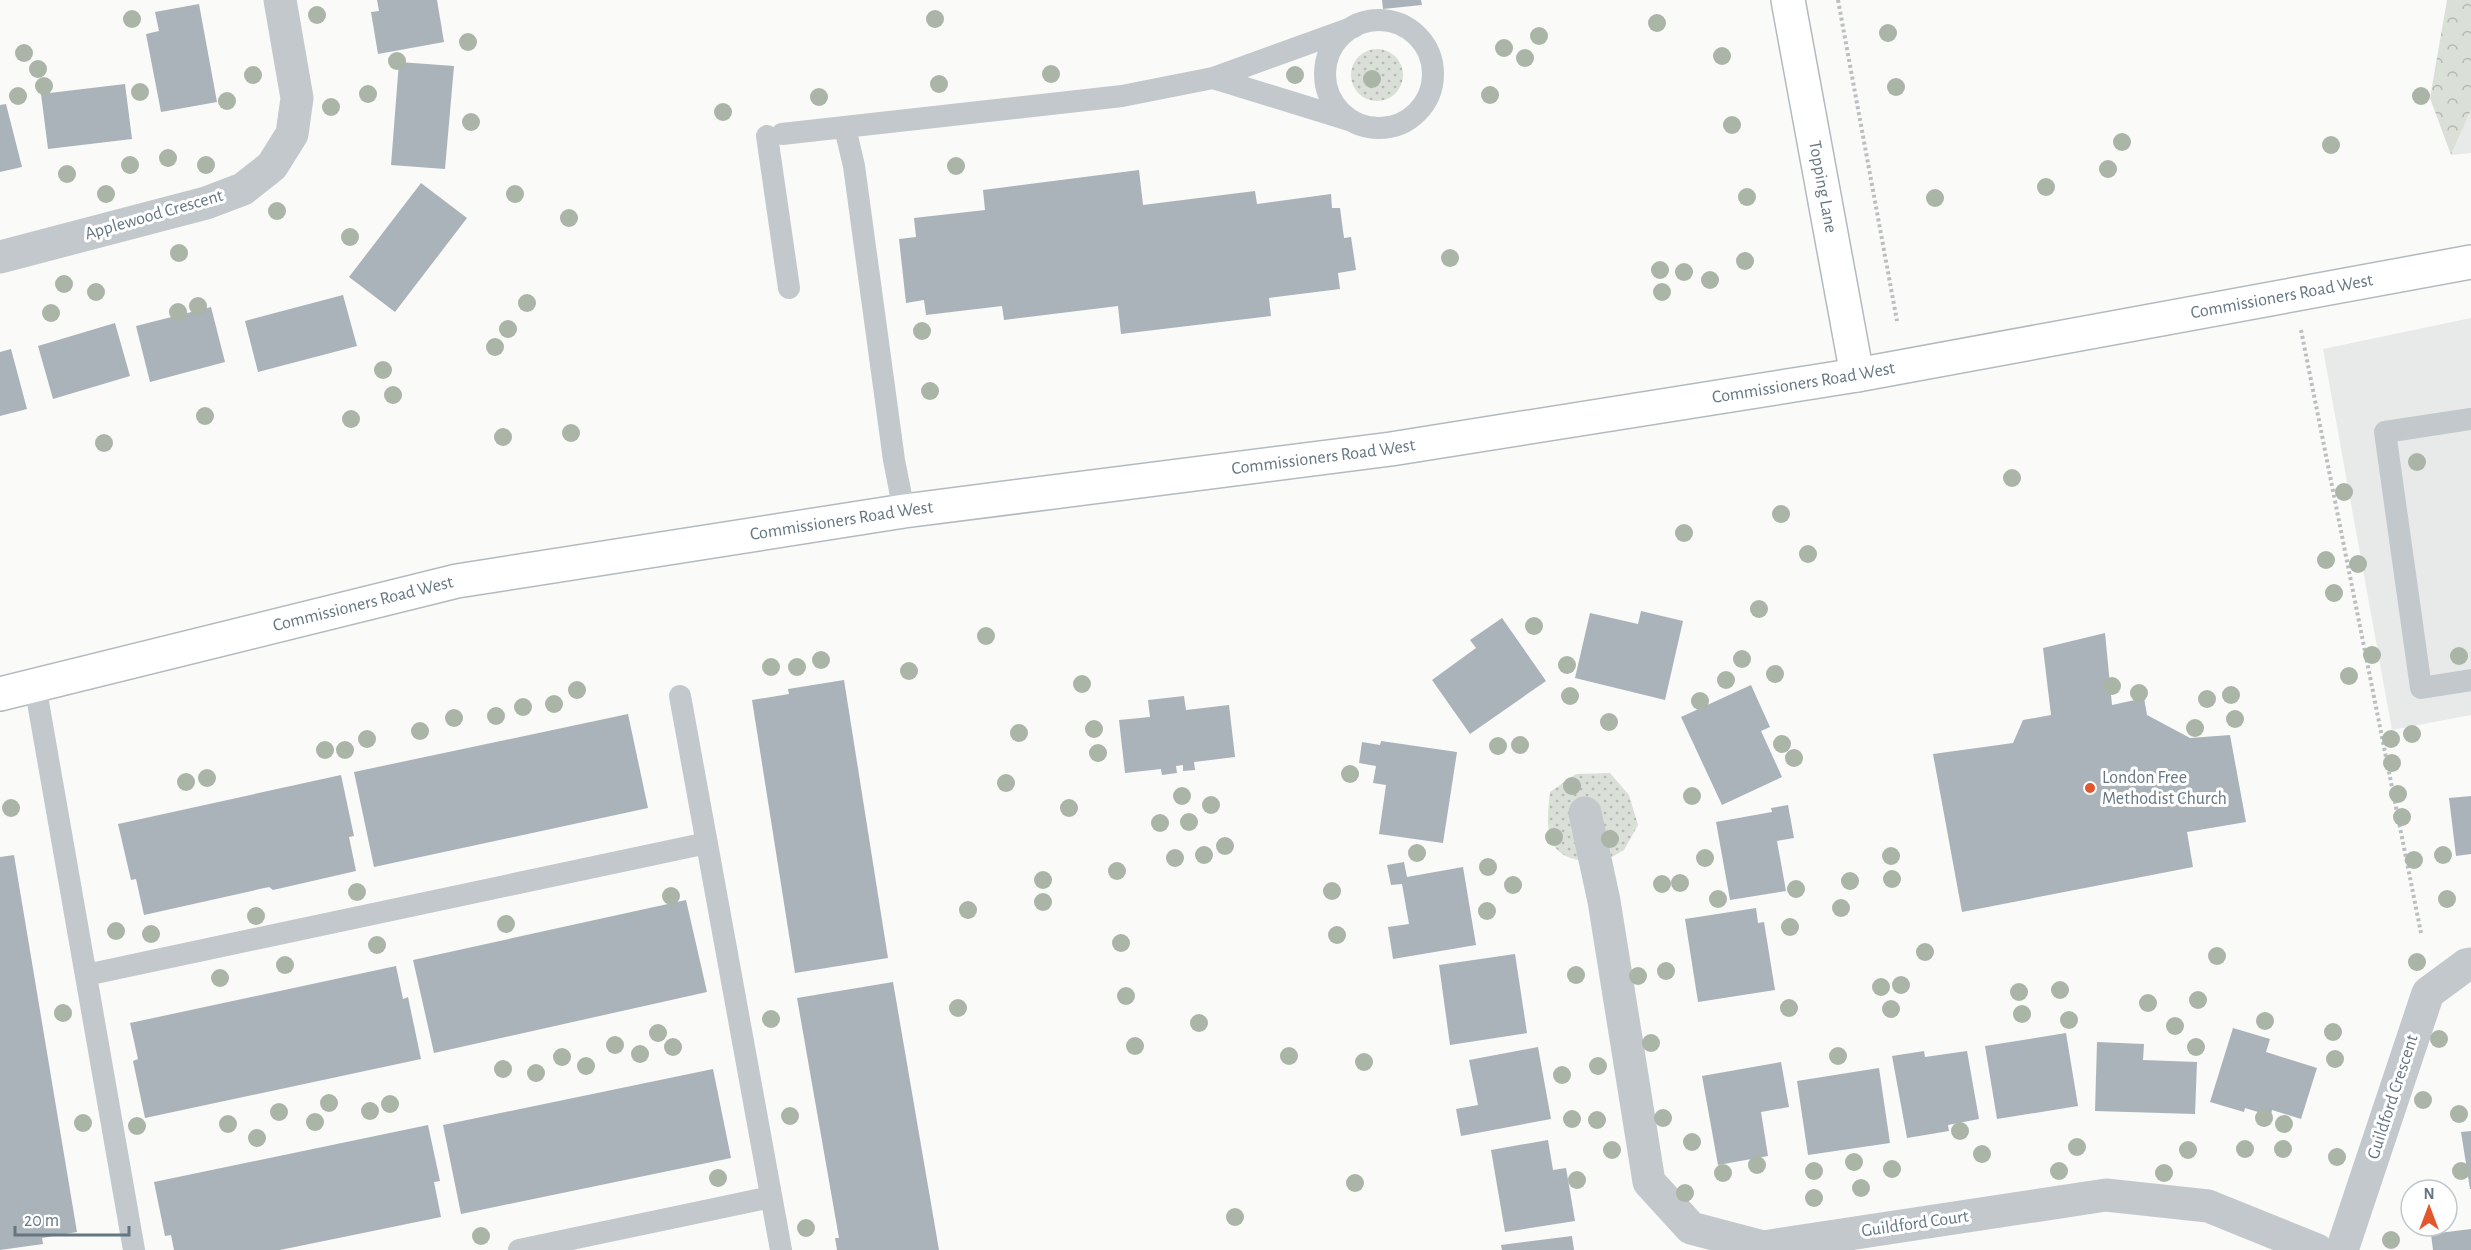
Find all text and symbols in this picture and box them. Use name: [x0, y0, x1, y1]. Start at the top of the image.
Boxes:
street label: Topping Lane: [1805, 139, 1840, 234]
street label: Applewood Crescent: [83, 187, 225, 243]
street label: Commissioners Road West: [2189, 271, 2375, 322]
street label: Commissioners Road West: [1711, 359, 1897, 407]
street label: Commissioners Road West: [1231, 436, 1417, 478]
street label: Commissioners Road West: [749, 498, 934, 544]
street label: Commissioners Road West: [271, 573, 455, 635]
place label: London Free Methodist Church: [2102, 769, 2227, 808]
marker: London Free Methodist Church: [2083, 781, 2097, 795]
street label: Guildford Crescent: [2364, 1032, 2422, 1161]
north arrow: [2399, 1178, 2459, 1238]
text: N: [2423, 1186, 2435, 1202]
scale bar: [15, 1199, 129, 1237]
street label: Guildford Court: [1860, 1208, 1970, 1240]
text: 20 m: [24, 1212, 59, 1230]

